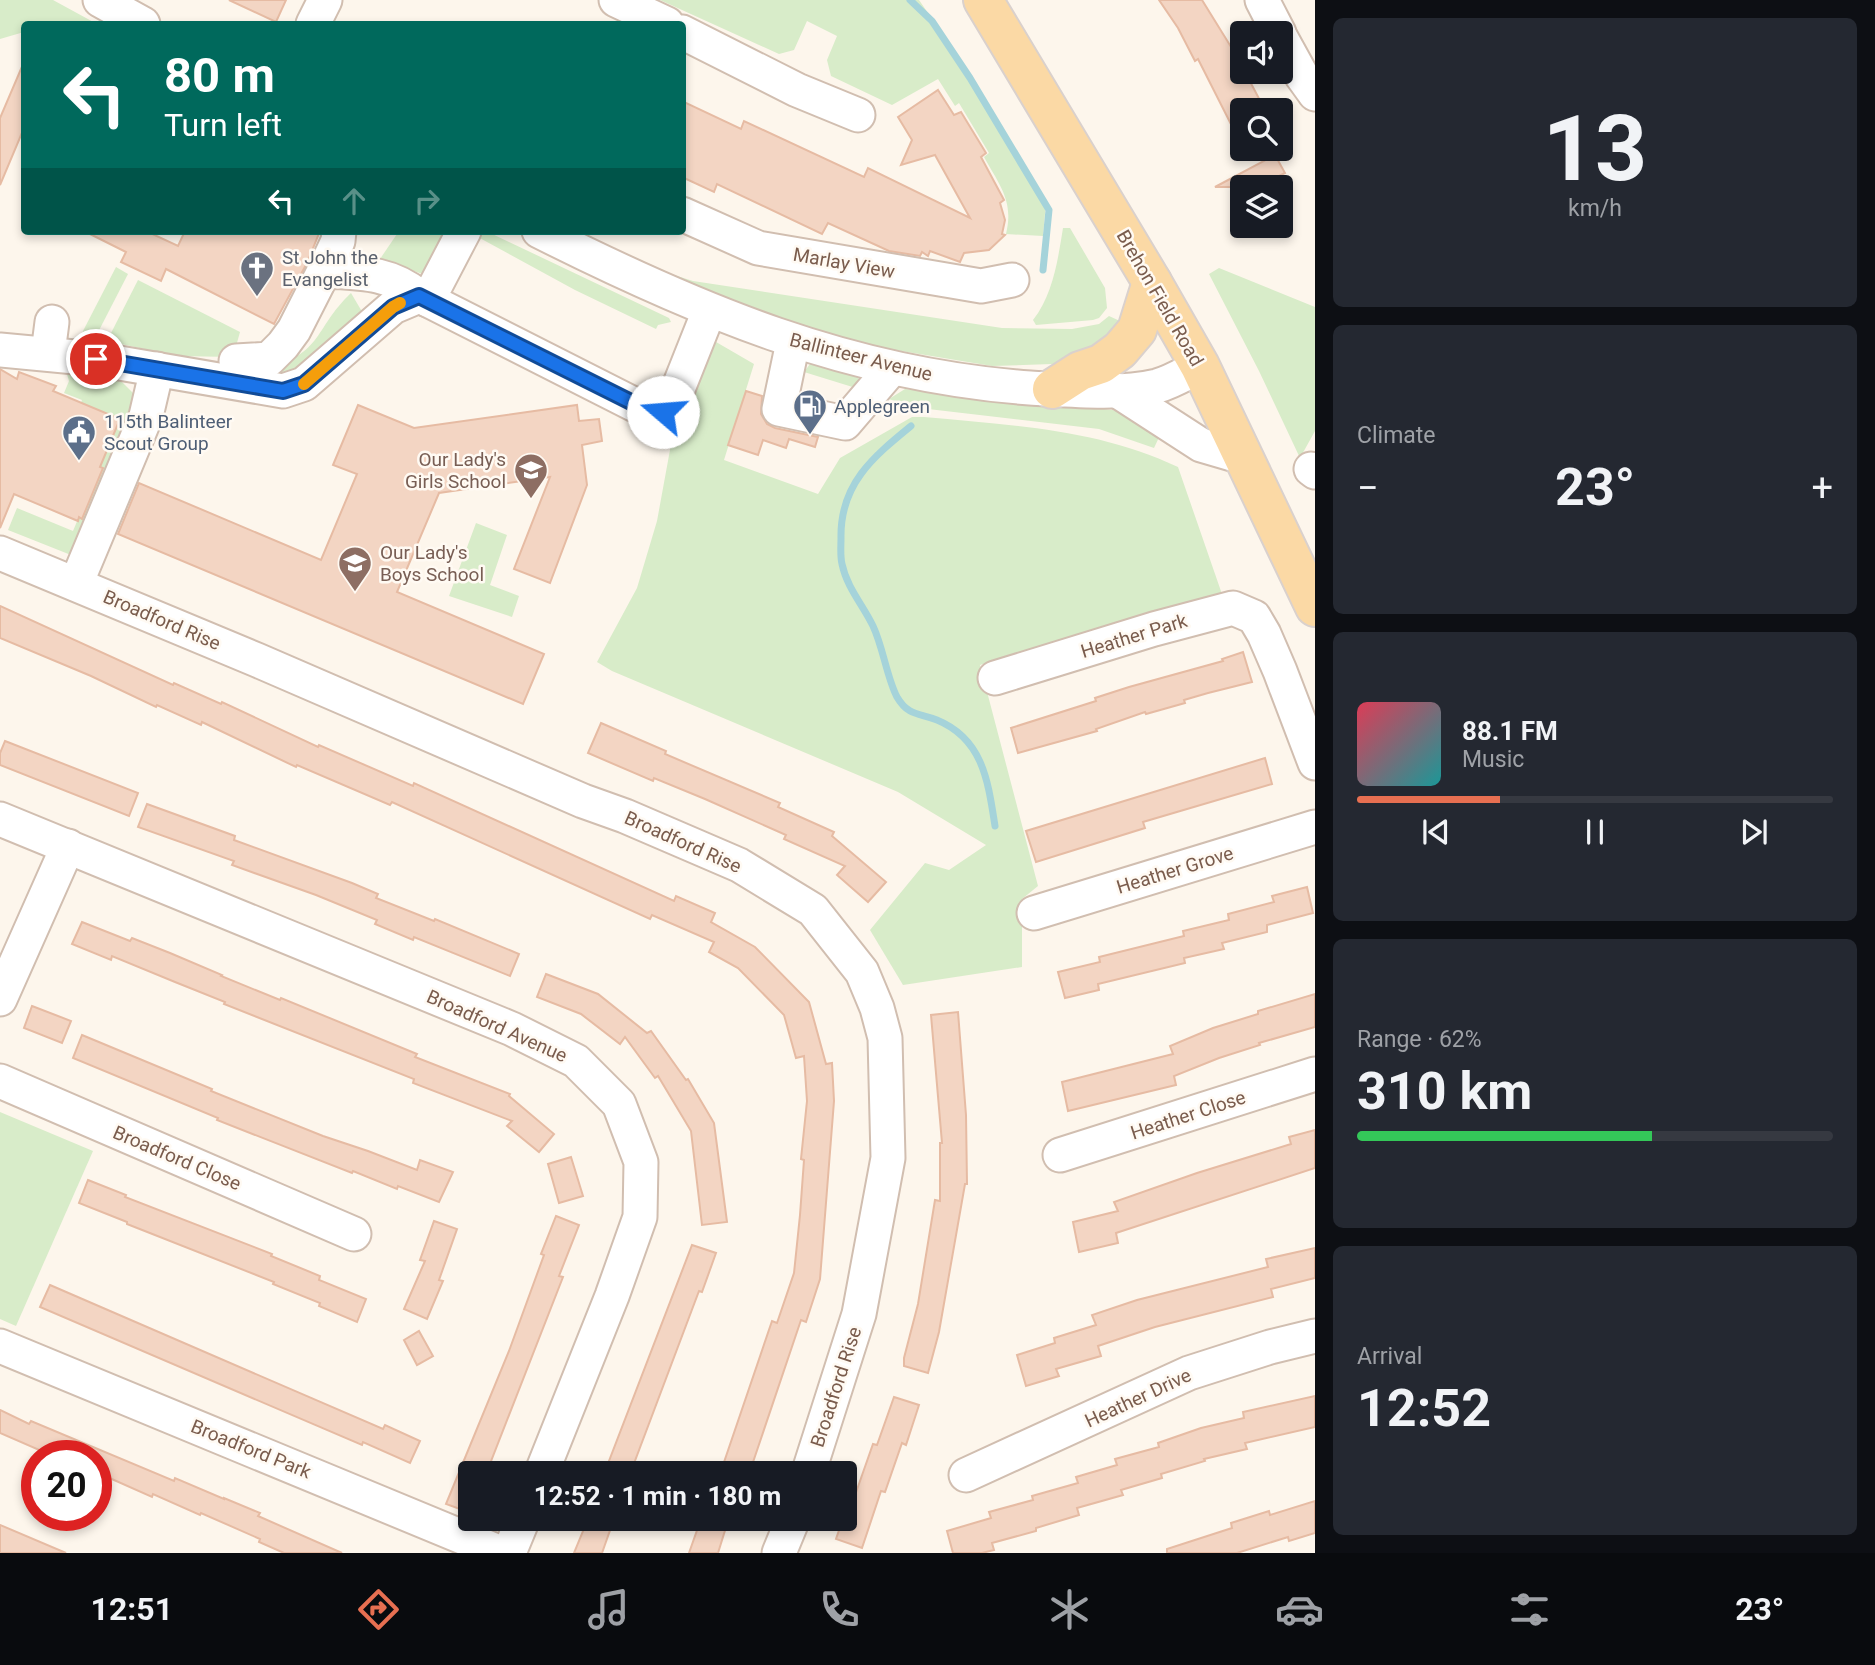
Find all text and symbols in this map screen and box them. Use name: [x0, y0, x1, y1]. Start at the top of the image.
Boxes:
map controls: [1230, 21, 1293, 238]
button: sound: [1230, 21, 1293, 84]
text: 80 m: [164, 47, 275, 104]
icon: left: [49, 49, 140, 140]
text: 13: [1543, 96, 1647, 202]
button: search: [1230, 98, 1293, 161]
text: Turn left: [164, 106, 282, 144]
button: layers: [1230, 175, 1293, 238]
icon: left: [262, 182, 300, 220]
icon: ahead: [335, 182, 373, 220]
icon: right: [408, 182, 446, 220]
text: km/h: [1568, 195, 1622, 222]
street label: Brehon Field Road: [1112, 226, 1208, 370]
street label: Marlay View: [791, 243, 897, 283]
place label: St John the Evangelist: [282, 246, 378, 291]
church icon: St John the Evangelist: [238, 249, 276, 298]
street label: Ballinteer Avenue: [787, 328, 935, 386]
pin: [66, 329, 126, 389]
icon: arrive: [77, 340, 115, 378]
position arrow: [626, 375, 700, 449]
fuel station icon: Applegreen: [791, 387, 829, 436]
place label: Applegreen: [834, 395, 930, 418]
place label: 115th Balinteer Scout Group: [104, 410, 233, 455]
public building icon: 115th Balinteer Scout Group: [60, 413, 98, 462]
text: Climate: [1357, 422, 1436, 449]
place label: Our Lady's Girls School: [405, 448, 506, 493]
school or university icon: Our Lady's Girls School: [512, 451, 550, 500]
text: 23°: [1555, 457, 1635, 518]
text: −: [1357, 466, 1379, 510]
text: +: [1811, 466, 1833, 510]
place label: Our Lady's Boys School: [380, 541, 484, 586]
school or university icon: Our Lady's Boys School: [336, 544, 374, 593]
street label: Broadford Rise: [100, 585, 224, 655]
street label: Heather Park: [1078, 609, 1190, 663]
text: 88.1 FM: [1462, 716, 1558, 746]
text: Music: [1462, 746, 1524, 773]
street label: Broadford Rise: [621, 806, 745, 878]
icon: previous: [1417, 813, 1455, 851]
icon: pause: [1576, 813, 1614, 851]
icon: next: [1735, 813, 1773, 851]
street label: Heather Grove: [1114, 841, 1236, 899]
street label: Broadford Avenue: [423, 985, 571, 1067]
text: Range · 62%: [1357, 1026, 1482, 1053]
text: 310 km: [1357, 1061, 1532, 1122]
street label: Heather Close: [1128, 1086, 1248, 1144]
street label: Broadford Close: [110, 1121, 244, 1195]
street label: Broadford Rise: [806, 1324, 866, 1450]
text: Arrival: [1357, 1343, 1422, 1370]
street label: Heather Drive: [1081, 1363, 1195, 1433]
text: 12:52: [1357, 1378, 1491, 1439]
street label: Broadford Park: [188, 1414, 315, 1484]
speed limit sign: 20: [21, 1440, 112, 1531]
text: 12:52 · 1 min · 180 m: [534, 1481, 781, 1511]
icon: directions: [354, 1585, 403, 1634]
icon: music: [584, 1585, 633, 1634]
icon: phone: [815, 1585, 864, 1634]
icon: climate: [1045, 1585, 1094, 1634]
icon: car: [1275, 1585, 1324, 1634]
icon: filters: [1505, 1585, 1554, 1634]
text: 12:51: [91, 1590, 173, 1628]
text: 23°: [1735, 1590, 1784, 1628]

